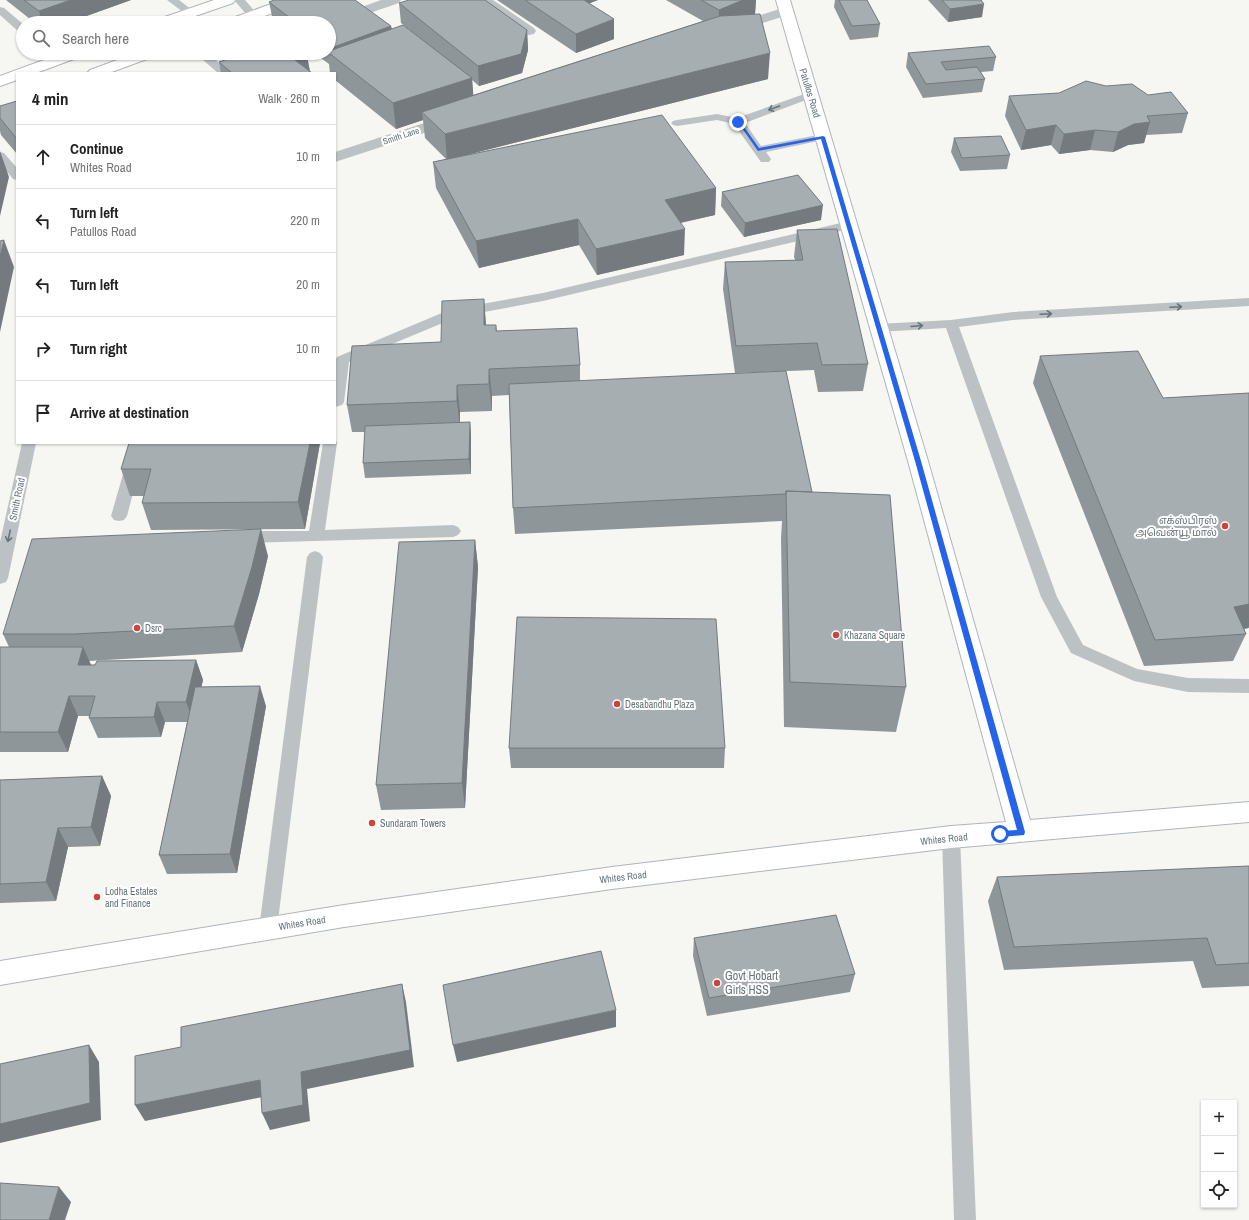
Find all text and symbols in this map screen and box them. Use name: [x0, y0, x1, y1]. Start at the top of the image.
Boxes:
search box: [16, 16, 336, 60]
icon: search: [30, 27, 52, 49]
text: Search here: [62, 28, 129, 49]
street label: Patullos Road: [796, 67, 824, 119]
text: 4 min: [32, 87, 68, 110]
text: Walk · 260 m: [258, 90, 320, 107]
one-way arrow: [769, 105, 781, 113]
route end: [729, 113, 747, 131]
street label: Smith Lane: [381, 124, 421, 148]
text: Continue: [70, 138, 123, 159]
icon: ahead: [32, 146, 54, 168]
text: 10 m: [296, 148, 320, 165]
text: Whites Road: [70, 159, 132, 176]
text: Turn left: [70, 202, 118, 223]
icon: left: [32, 210, 54, 232]
text: 220 m: [290, 212, 320, 229]
text: Patullos Road: [70, 223, 136, 240]
icon: left: [32, 274, 54, 296]
text: Turn left: [70, 274, 118, 295]
text: 20 m: [296, 276, 320, 293]
one-way arrow: [1169, 303, 1182, 310]
one-way arrow: [1039, 311, 1052, 318]
one-way arrow: [910, 323, 923, 330]
icon: right: [32, 338, 54, 360]
text: Turn right: [70, 338, 127, 359]
text: 10 m: [296, 340, 320, 357]
icon: arrive: [32, 402, 54, 424]
text: Arrive at destination: [70, 402, 189, 423]
street label: Smith Road: [6, 476, 28, 522]
place label: எக்ஸ்பிரஸ் அவென்யூ மால்: [1136, 514, 1217, 539]
marker: எக்ஸ்பிரஸ் அவென்யூ மால்: [1220, 521, 1230, 531]
one-way arrow: [5, 529, 13, 542]
place label: Dsrc: [145, 622, 162, 635]
marker: Dsrc: [132, 623, 142, 633]
place label: Khazana Square: [844, 629, 906, 642]
marker: Khazana Square: [831, 630, 841, 640]
place label: Desabandhu Plaza: [625, 698, 695, 711]
marker: Desabandhu Plaza: [612, 699, 622, 709]
place label: Sundaram Towers: [380, 817, 446, 830]
marker: Sundaram Towers: [367, 818, 377, 828]
route start: [991, 825, 1009, 843]
street label: Whites Road: [920, 830, 968, 848]
street label: Whites Road: [599, 868, 647, 886]
place label: Lodha Estates and Finance: [105, 885, 157, 910]
marker: Lodha Estates and Finance: [92, 892, 102, 902]
street label: Whites Road: [278, 913, 326, 933]
place label: Govt Hobart Girls HSS: [725, 968, 778, 998]
marker: Govt Hobart Girls HSS: [712, 978, 722, 988]
map controls: [1201, 1100, 1237, 1208]
button: +: [1201, 1100, 1237, 1136]
button: −: [1201, 1136, 1237, 1172]
button: locate: [1201, 1172, 1237, 1208]

